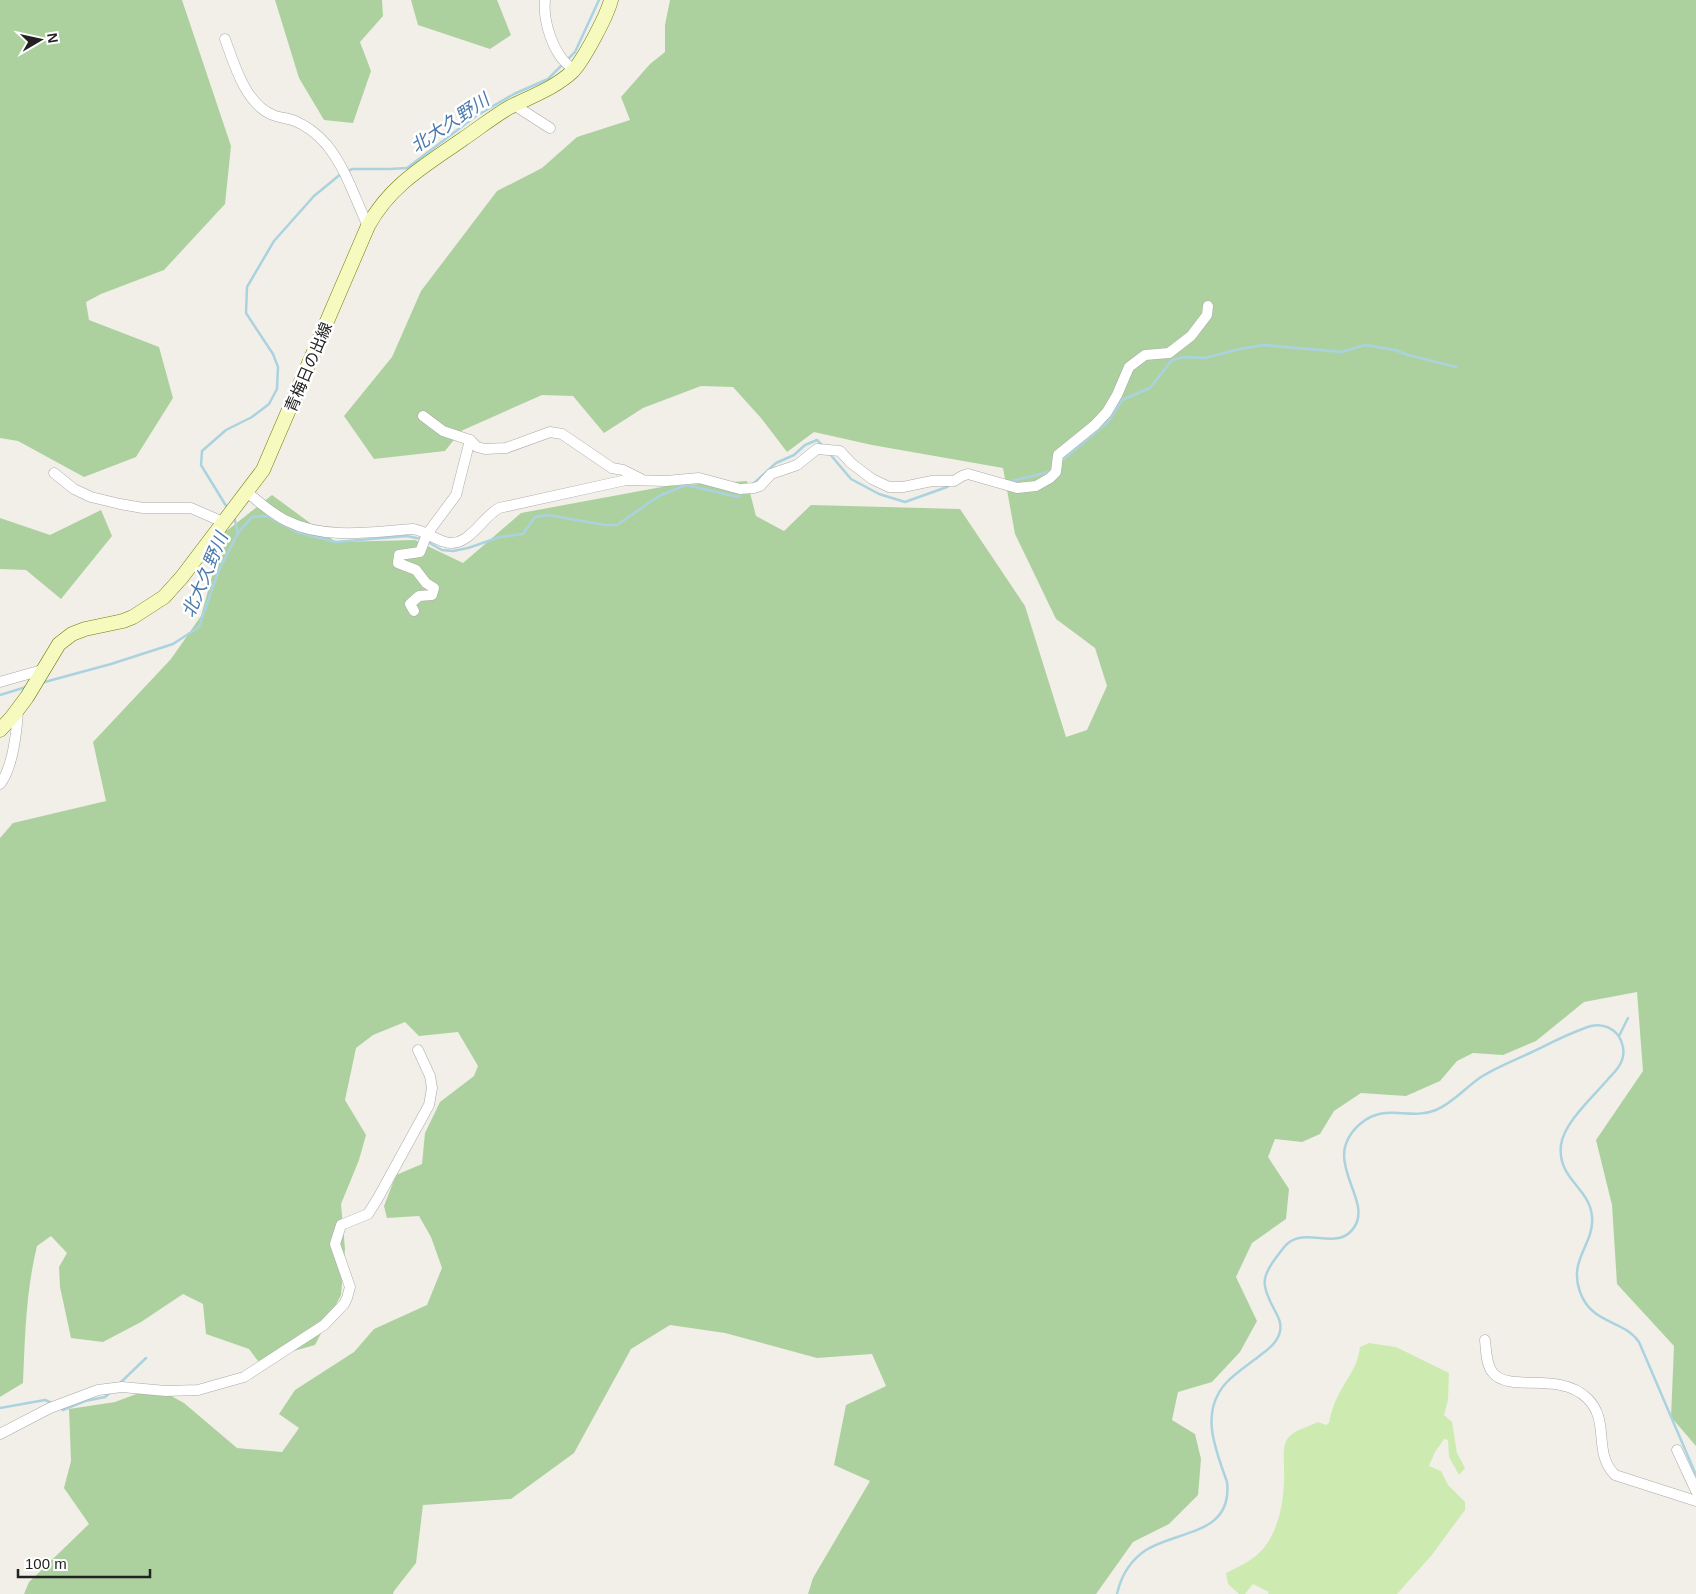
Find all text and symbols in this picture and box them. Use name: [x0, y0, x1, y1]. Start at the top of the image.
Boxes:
north arrow: [15, 15, 65, 65]
text: N: [44, 32, 62, 44]
water label: 北大久野川: [407, 88, 495, 156]
street label: 青梅日の出線: [282, 320, 335, 415]
water label: 北大久野川: [178, 528, 233, 620]
scale bar: [18, 1546, 150, 1578]
text: 100 m: [25, 1555, 67, 1572]

